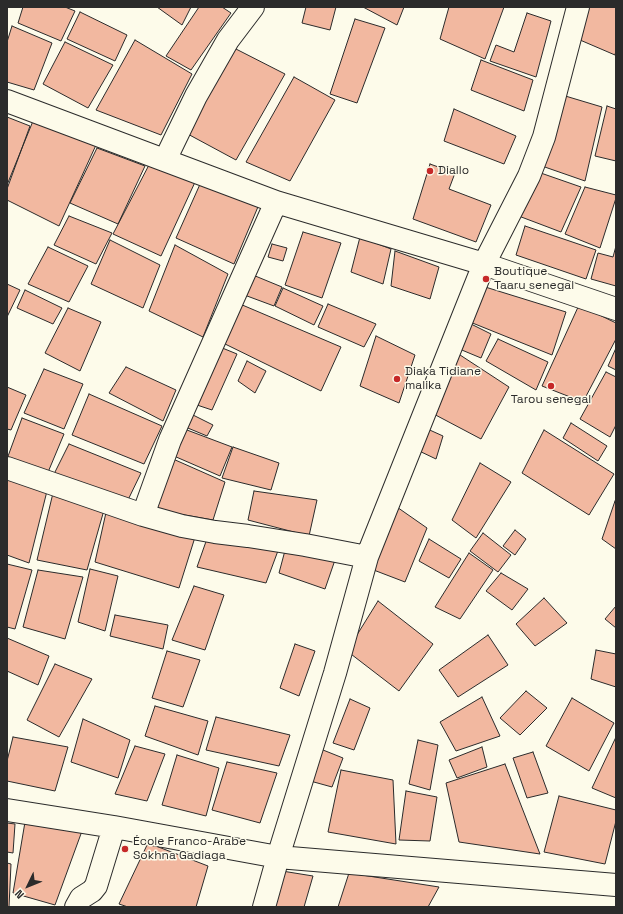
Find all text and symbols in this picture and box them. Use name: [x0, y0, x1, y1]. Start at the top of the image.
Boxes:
place label: Diallo: [438, 164, 469, 178]
marker: Diallo: [425, 166, 435, 176]
place label: Boutique Taaru senegal: [494, 265, 574, 293]
marker: Boutique Taaru senegal: [481, 274, 491, 284]
place label: Diaka Tidiane malika: [405, 365, 481, 393]
marker: Diaka Tidiane malika: [392, 374, 402, 384]
marker: Tarou senegal: [546, 381, 556, 391]
place label: Tarou senegal: [511, 393, 591, 407]
place label: École Franco-Arabe Sokhna Gadiaga: [133, 835, 246, 863]
marker: École Franco-Arabe Sokhna Gadiaga: [120, 844, 130, 854]
north arrow: [8, 866, 48, 906]
text: N: [12, 887, 27, 902]

